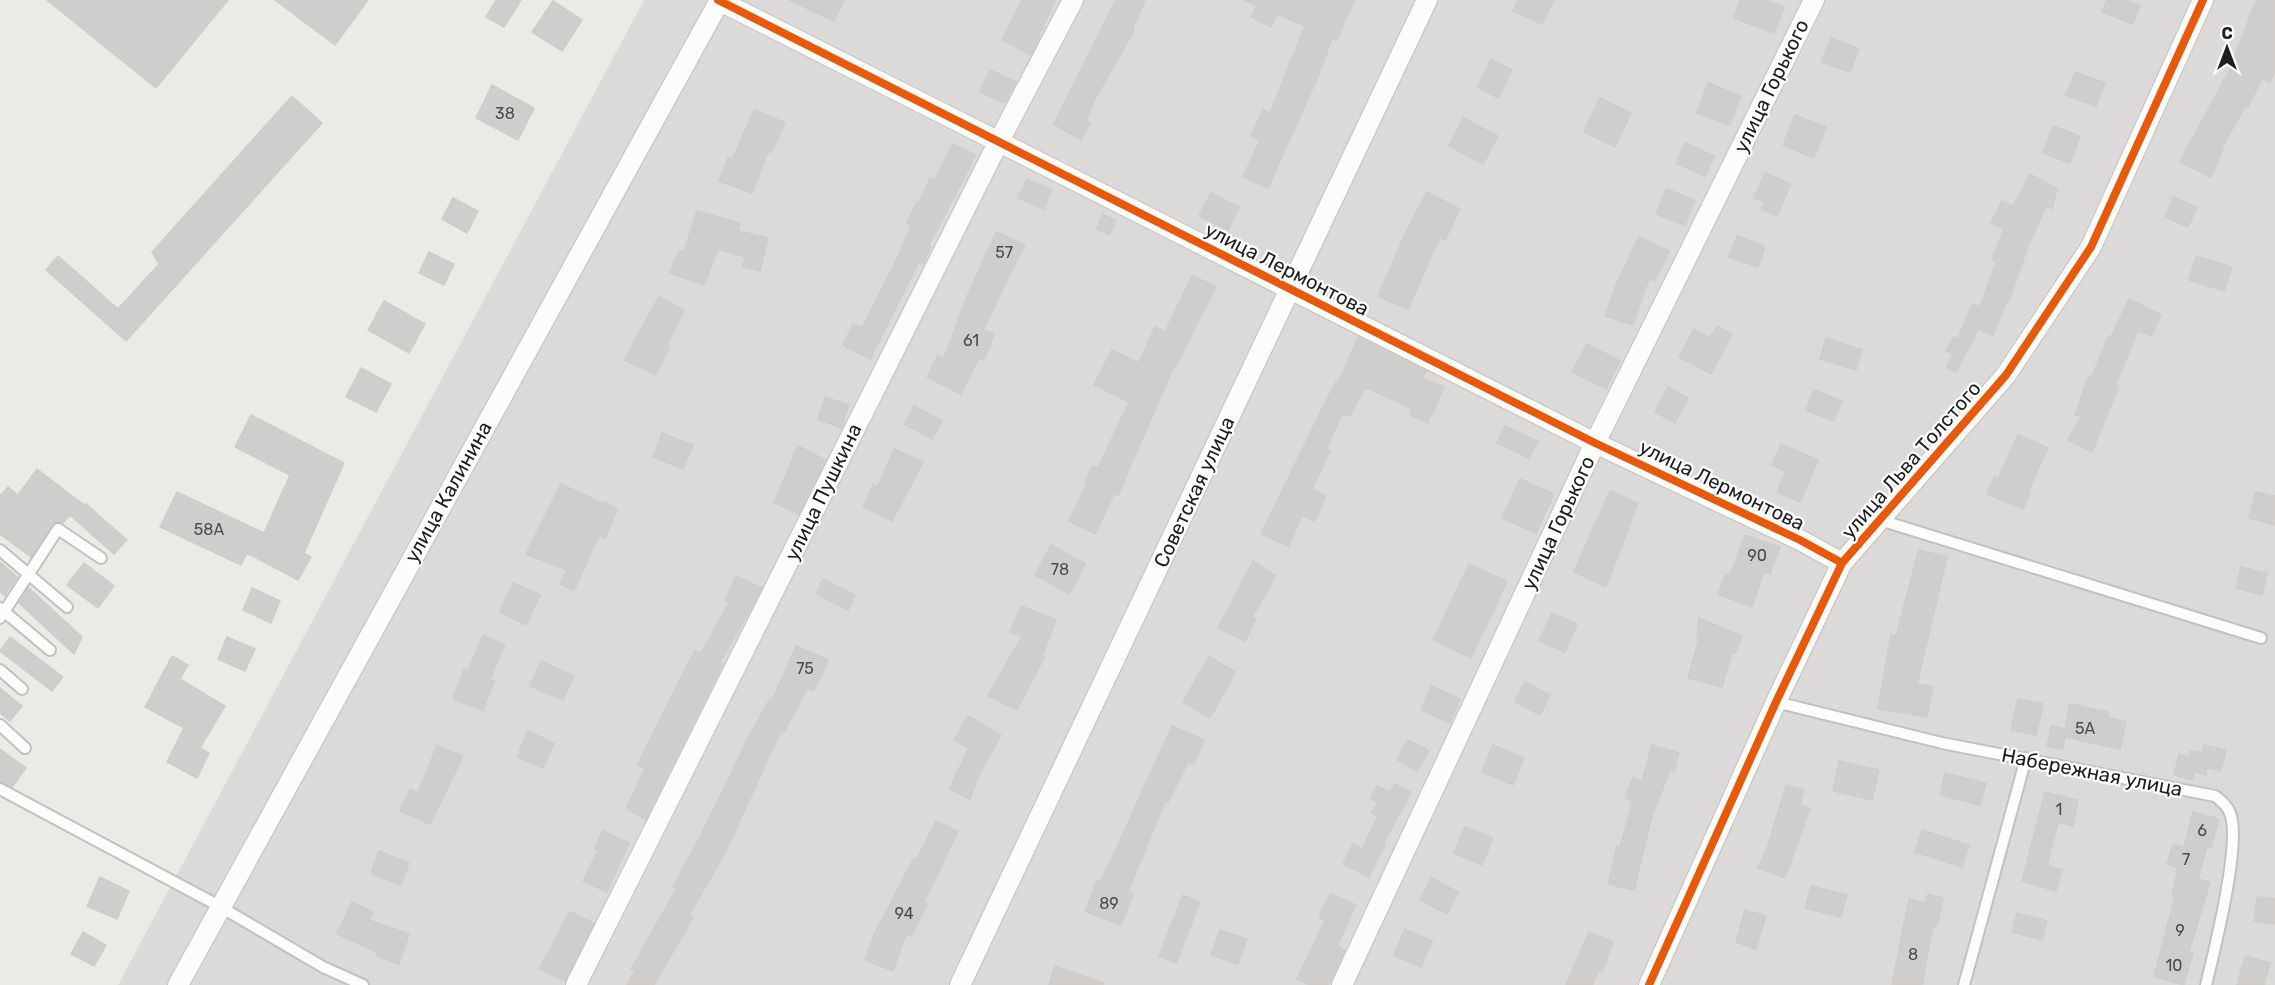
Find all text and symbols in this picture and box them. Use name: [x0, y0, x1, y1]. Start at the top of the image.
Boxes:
street label: улица Горького: [1728, 15, 1814, 157]
north arrow: [2197, 18, 2257, 78]
text: С: [2221, 24, 2233, 43]
house number: 38: [495, 104, 515, 123]
street label: улица Лермонтова: [1201, 217, 1373, 321]
house number: 57: [995, 243, 1013, 262]
house number: 61: [963, 331, 979, 350]
street label: улица Льва Толстого: [1836, 376, 1986, 544]
street label: Советская улица: [1149, 413, 1239, 571]
street label: улица Калинина: [399, 417, 497, 567]
street label: улица Пушкина: [779, 420, 867, 564]
street label: улица Лермонтова: [1635, 435, 1809, 535]
street label: улица Горького: [1516, 452, 1600, 594]
house number: 58А: [194, 520, 224, 539]
house number: 90: [1747, 546, 1767, 565]
house number: 78: [1051, 560, 1069, 579]
house number: 75: [796, 659, 814, 678]
house number: 5А: [2075, 719, 2095, 738]
street label: Набережная улица: [2000, 743, 2184, 801]
house number: 1: [2056, 800, 2062, 819]
house number: 6: [2197, 821, 2207, 840]
house number: 7: [2182, 850, 2190, 869]
house number: 89: [1099, 894, 1119, 913]
house number: 94: [894, 904, 914, 923]
house number: 9: [2175, 921, 2185, 940]
house number: 8: [1908, 945, 1918, 964]
house number: 10: [2165, 956, 2183, 975]

